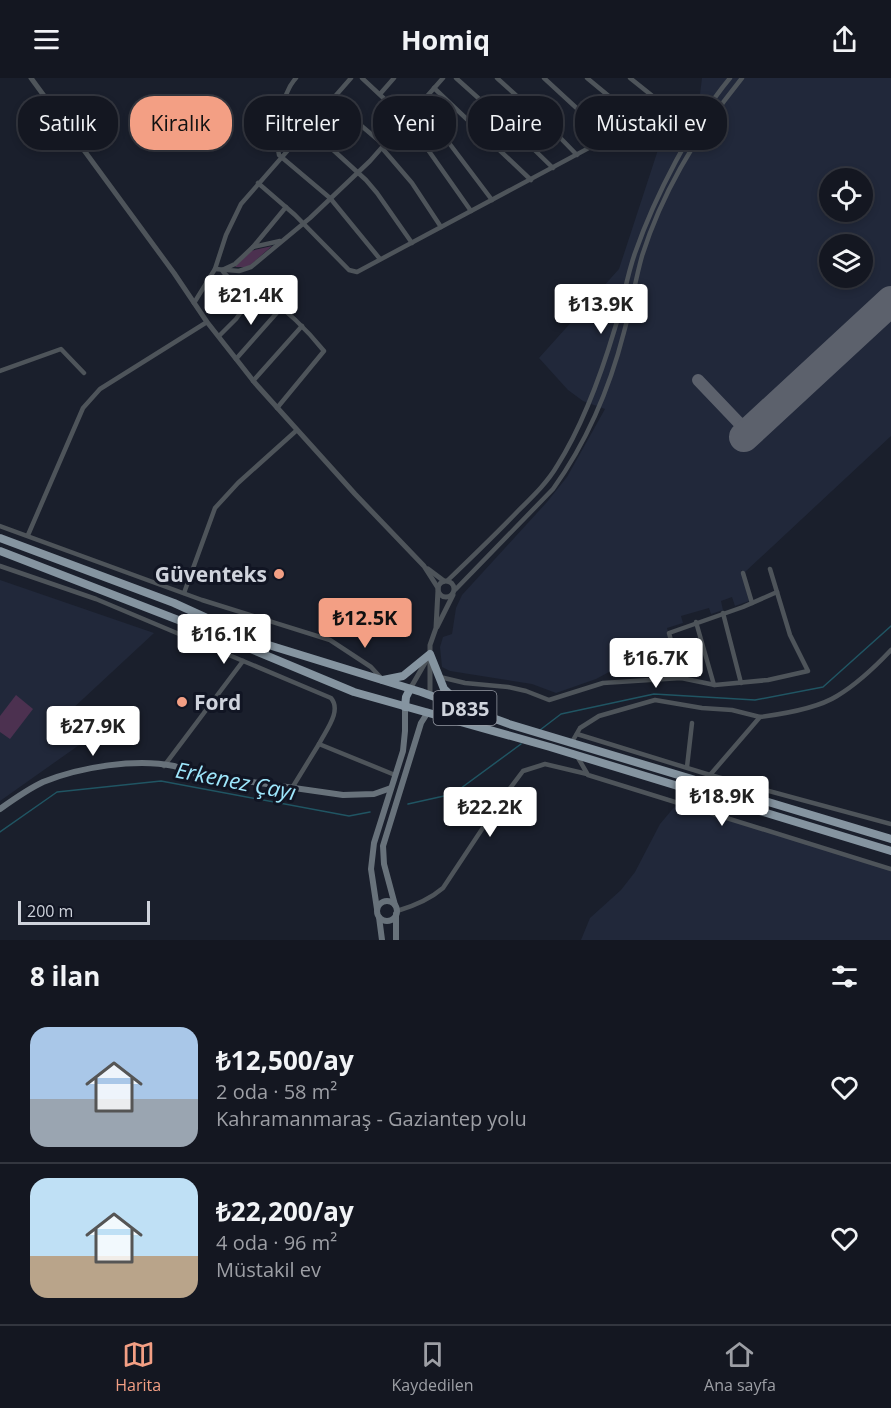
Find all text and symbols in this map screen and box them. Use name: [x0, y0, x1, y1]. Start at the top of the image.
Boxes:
text: Homiq: [401, 21, 490, 58]
icon: menu: [30, 23, 63, 56]
icon: share: [828, 23, 861, 56]
chip: Satılık: [18, 96, 118, 150]
chip: Kiralık: [130, 96, 232, 150]
chip: Filtreler: [244, 96, 361, 150]
chip: Yeni: [373, 96, 456, 150]
chip: Daire: [468, 96, 563, 150]
chip: Müstakil ev: [575, 96, 727, 150]
map controls: [819, 168, 873, 288]
button: locate: [819, 168, 873, 222]
button: layers: [819, 234, 873, 288]
pin: ₺21.4K: [202, 275, 300, 326]
text: ₺21.4K: [219, 281, 283, 308]
pin: ₺13.9K: [552, 284, 650, 335]
text: ₺13.9K: [569, 290, 633, 317]
place label: Güventeks: [155, 560, 267, 588]
marker: Güventeks: [272, 567, 286, 581]
pin: ₺12.5K: [316, 598, 414, 649]
text: ₺12.5K: [333, 604, 397, 631]
pin: ₺16.1K: [175, 614, 273, 665]
text: ₺16.1K: [192, 620, 256, 647]
pin: ₺16.7K: [607, 638, 705, 689]
text: ₺16.7K: [624, 644, 688, 671]
place label: Ford: [194, 688, 241, 716]
road number: D835: [434, 691, 496, 725]
marker: Ford: [175, 695, 189, 709]
pin: ₺27.9K: [44, 706, 142, 757]
text: ₺27.9K: [61, 712, 125, 739]
water label: Erkenez Çayı: [173, 754, 299, 806]
pin: ₺18.9K: [673, 776, 771, 827]
text: ₺18.9K: [690, 782, 754, 809]
pin: ₺22.2K: [441, 787, 539, 838]
text: ₺22.2K: [458, 793, 522, 820]
scale bar: [18, 898, 150, 926]
text: 200 m: [27, 900, 73, 922]
text: 8 ilan: [30, 958, 100, 994]
icon: filters: [828, 960, 861, 993]
text: ₺12,500/ay: [216, 1042, 354, 1078]
icon: home: [78, 1051, 150, 1123]
icon: heart: [828, 1071, 861, 1104]
text: 2 oda · 58 m²: [216, 1078, 337, 1105]
text: Kahramanmaraş - Gaziantep yolu: [216, 1105, 527, 1132]
text: ₺22,200/ay: [216, 1193, 354, 1229]
icon: home: [78, 1202, 150, 1274]
icon: heart: [828, 1222, 861, 1255]
text: 4 oda · 96 m²: [216, 1229, 337, 1256]
text: Müstakil ev: [216, 1256, 321, 1283]
tab: Harita: [115, 1338, 161, 1396]
tab: Kaydedilen: [391, 1338, 474, 1396]
tab: Ana sayfa: [704, 1338, 776, 1396]

